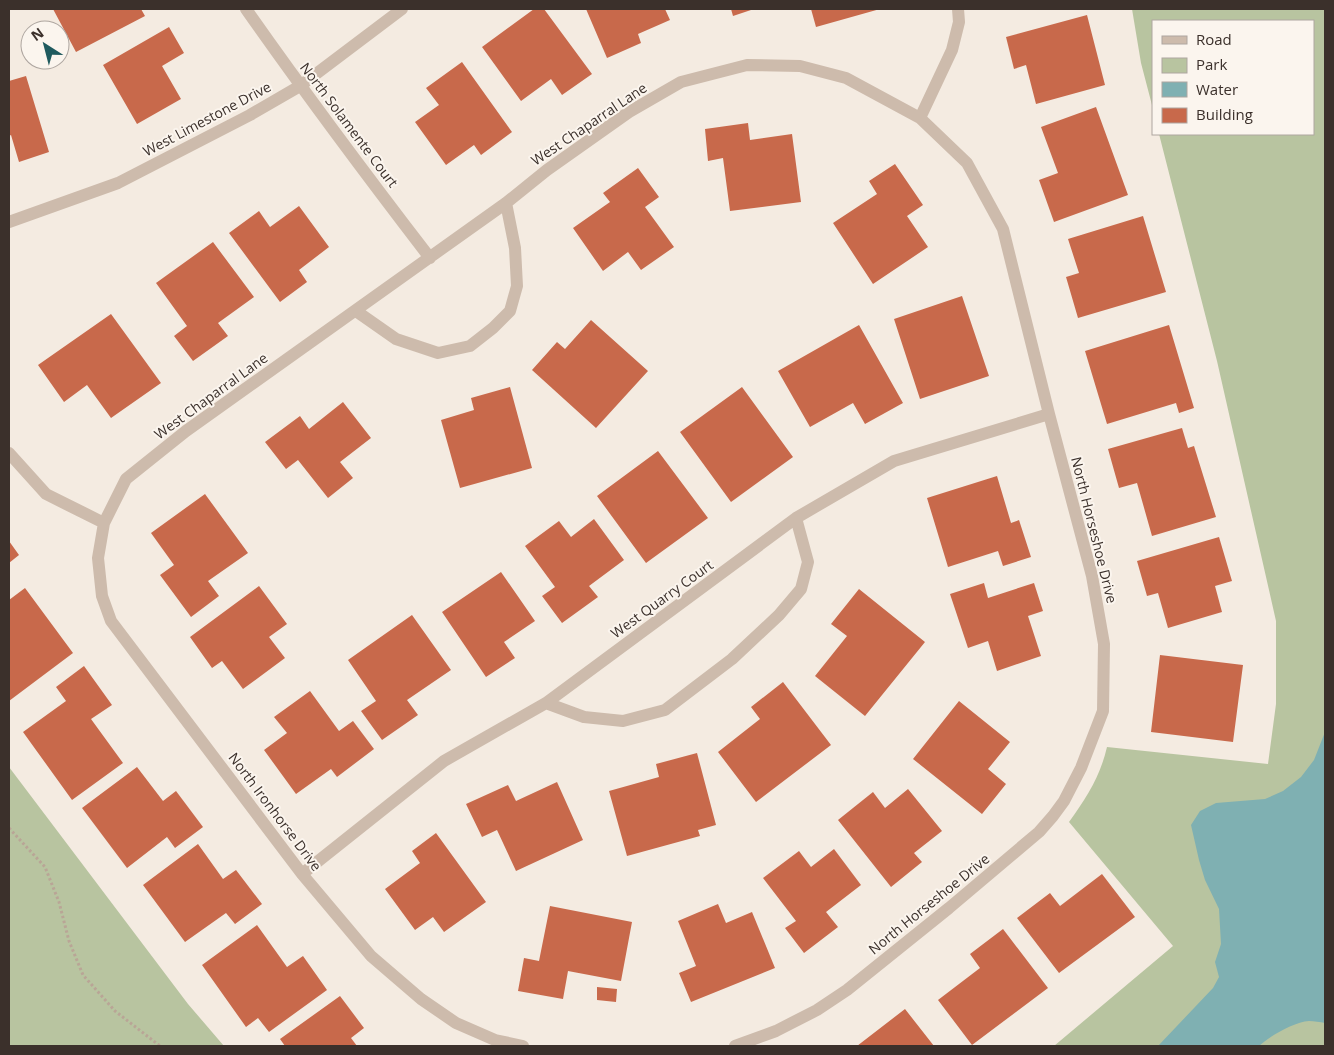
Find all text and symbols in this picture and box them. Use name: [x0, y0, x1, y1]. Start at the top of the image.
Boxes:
north arrow: [20, 20, 70, 70]
legend: [1152, 20, 1314, 135]
text: N: [27, 23, 47, 45]
text: Road: [1196, 29, 1232, 49]
text: Park: [1196, 54, 1227, 74]
street label: North Solamente Court: [296, 58, 403, 191]
street label: West Limestone Drive: [140, 77, 274, 160]
street label: West Chaparral Lane: [527, 78, 650, 169]
text: Water: [1196, 79, 1238, 99]
text: Building: [1196, 104, 1253, 124]
street label: West Chaparral Lane: [150, 348, 271, 443]
street label: North Horseshoe Drive: [1067, 455, 1122, 605]
street label: West Quarry Court: [607, 555, 717, 642]
street label: North Ironhorse Drive: [225, 749, 326, 875]
street label: North Horseshoe Drive: [864, 849, 993, 958]

